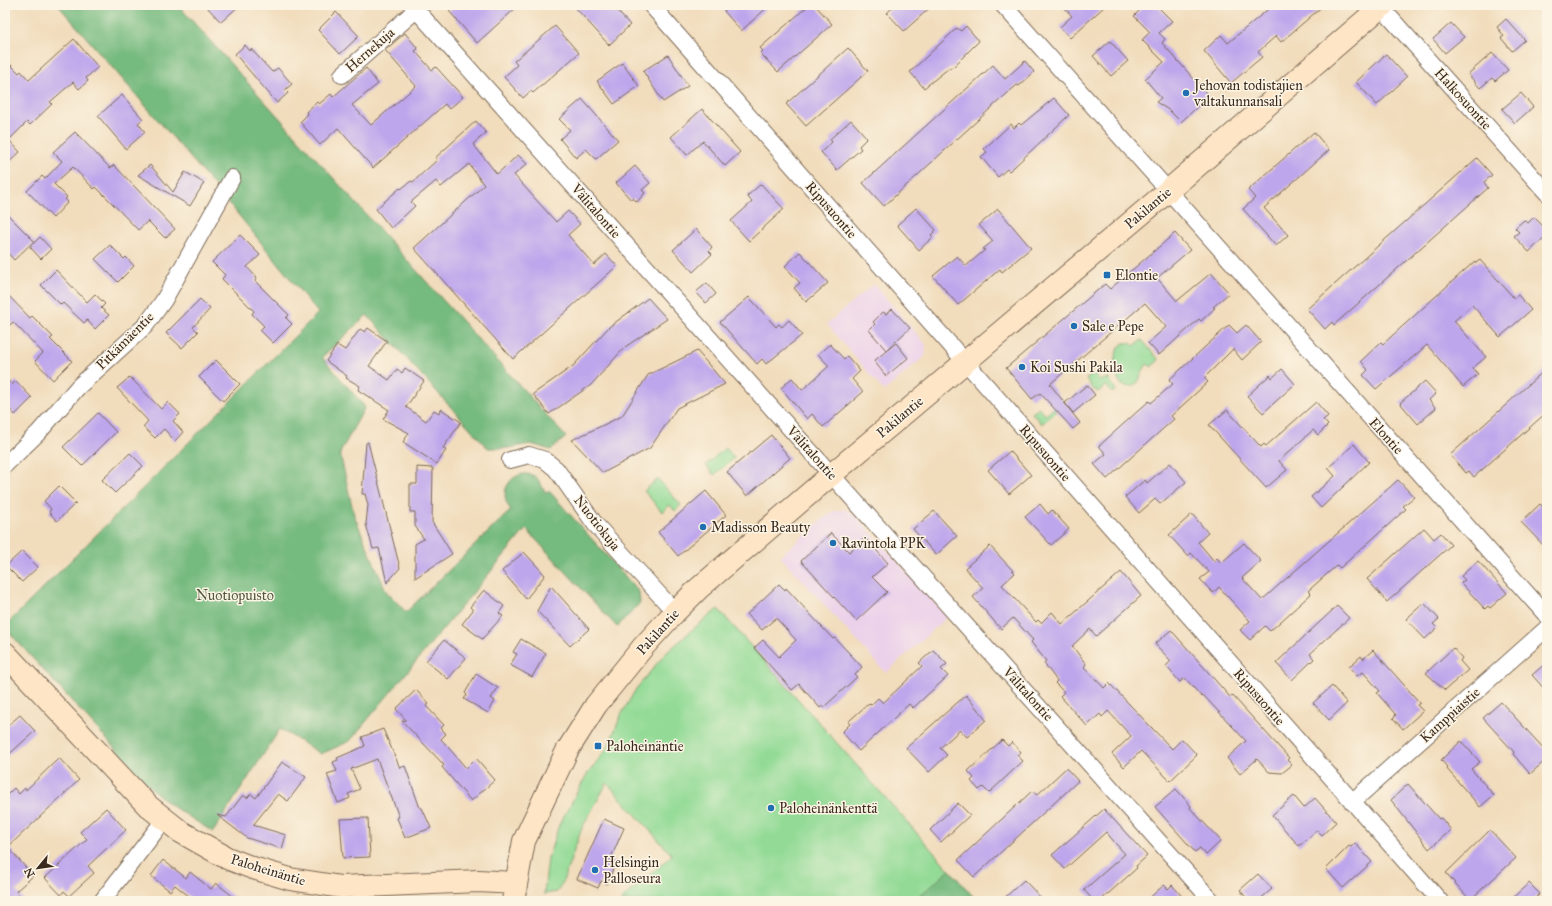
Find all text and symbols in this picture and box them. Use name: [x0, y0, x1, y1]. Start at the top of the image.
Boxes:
street label: Hernekuja: [342, 24, 398, 76]
street label: Halkosuontie: [1431, 65, 1495, 133]
place label: Jehovan todistajien valtakunnansali: [1192, 77, 1303, 110]
marker: Jehovan todistajien valtakunnansali: [1181, 88, 1191, 98]
street label: Ripusuontie: [802, 178, 860, 242]
street label: Välitalontie: [567, 179, 624, 242]
street label: Pakilantie: [1121, 183, 1175, 232]
place label: Elontie: [1115, 267, 1158, 284]
marker: Elontie: [1102, 270, 1112, 280]
street label: Pitkämäentie: [93, 308, 158, 373]
place label: Sale e Pepe: [1082, 318, 1144, 335]
marker: Sale e Pepe: [1069, 321, 1079, 331]
place label: Koi Sushi Pakila: [1030, 359, 1123, 376]
marker: Koi Sushi Pakila: [1017, 362, 1027, 372]
street label: Pakilantie: [873, 392, 927, 441]
street label: Elontie: [1365, 414, 1407, 458]
street label: Ripusuontie: [1016, 421, 1074, 485]
street label: Välitalontie: [783, 422, 841, 484]
street label: Nuotiokuja: [570, 492, 624, 554]
place label: Madisson Beauty: [711, 519, 811, 536]
marker: Madisson Beauty: [698, 522, 708, 532]
place label: Ravintola PPK: [841, 535, 927, 552]
marker: Ravintola PPK: [828, 538, 838, 548]
park label: Nuotiopuisto: [196, 587, 274, 604]
street label: Pakilantie: [633, 605, 683, 658]
street label: Välitalontie: [999, 663, 1057, 725]
street label: Ripusuontie: [1230, 665, 1288, 729]
street label: Kamppiaistie: [1416, 684, 1484, 746]
place label: Paloheinäntie: [606, 738, 684, 755]
marker: Paloheinäntie: [593, 741, 603, 751]
place label: Paloheinänkenttä: [779, 800, 878, 817]
marker: Paloheinänkenttä: [766, 803, 776, 813]
north arrow: [18, 848, 58, 888]
street label: Paloheinäntie: [228, 851, 308, 890]
place label: Helsingin Palloseura: [603, 854, 661, 887]
text: N: [21, 865, 38, 880]
marker: Helsingin Palloseura: [590, 865, 600, 875]

